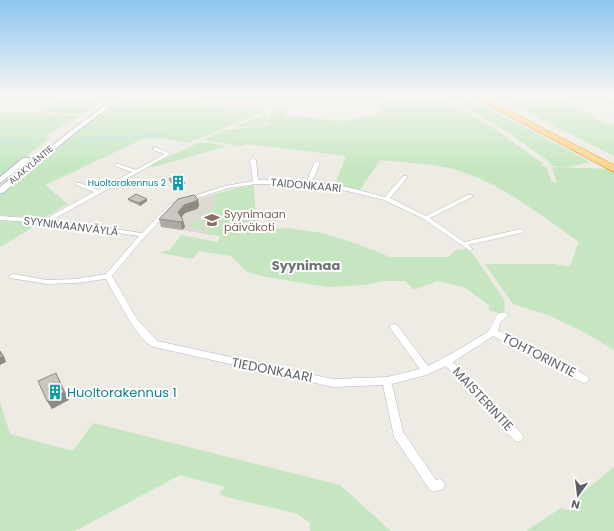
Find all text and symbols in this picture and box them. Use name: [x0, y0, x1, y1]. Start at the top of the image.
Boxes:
street label: ALAKYLÄNTIE: [6, 143, 56, 187]
building icon: Huoltorakennus 2: [169, 174, 187, 192]
street label: TAIDONKAARI: [270, 174, 342, 196]
place label: Huoltorakennus 2: [88, 177, 166, 189]
place label: Syynimaan päiväkoti: [224, 206, 286, 235]
school or university icon: Syynimaan päiväkoti: [203, 211, 221, 229]
street label: SYYNIMAANVÄYLÄ: [23, 212, 120, 240]
district label: Syynimaa: [272, 256, 340, 275]
street label: TOHTORINTIE: [499, 328, 579, 382]
street label: TIEDONKAARI: [230, 353, 314, 387]
street label: MAISTERINTIE: [448, 363, 518, 435]
building icon: Huoltorakennus 1: [46, 383, 64, 401]
place label: Huoltorakennus 1: [67, 383, 177, 402]
north arrow: [558, 475, 598, 515]
text: N: [570, 496, 582, 513]

